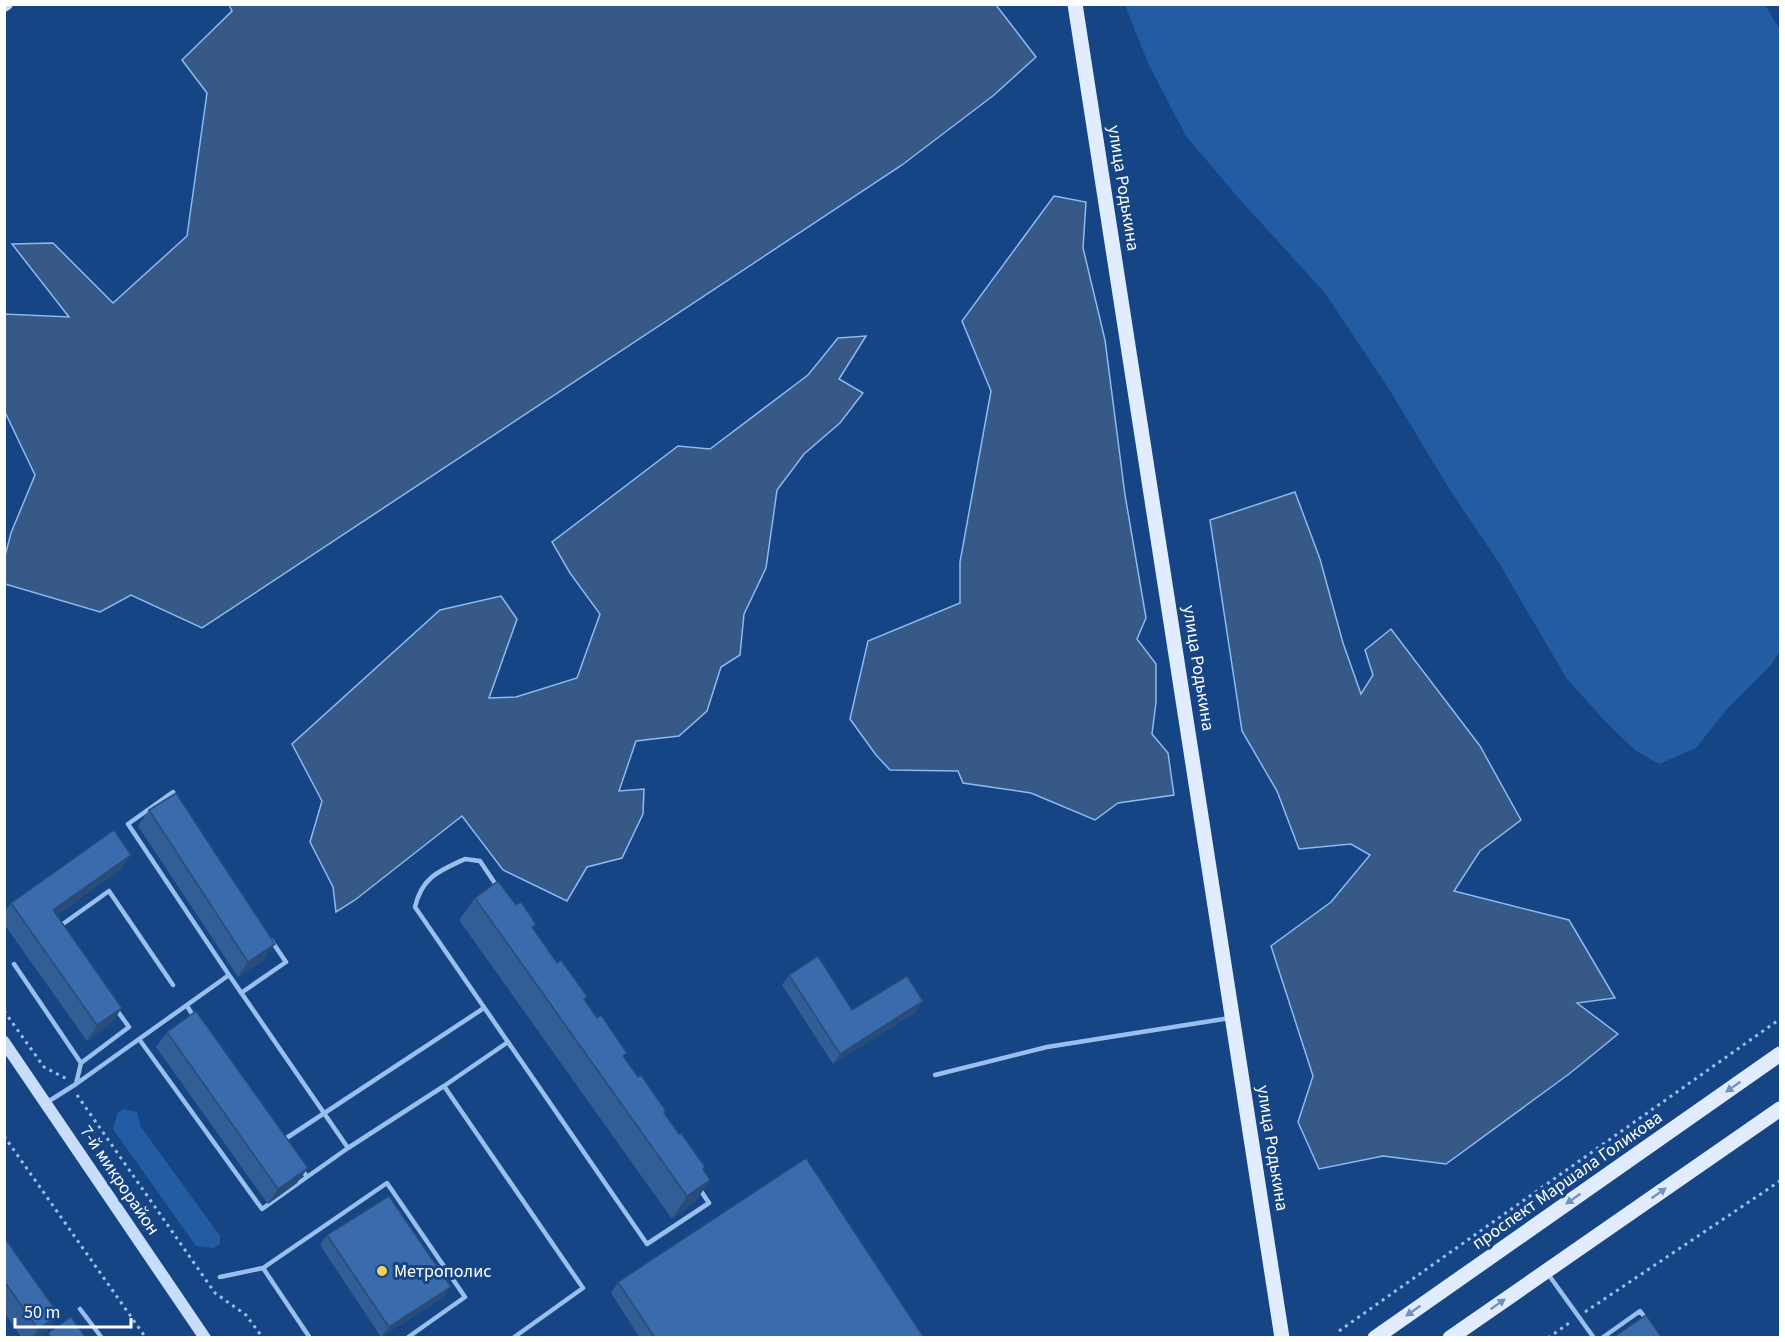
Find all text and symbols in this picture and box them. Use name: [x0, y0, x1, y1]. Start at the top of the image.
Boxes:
street label: улица Родькина: [1101, 123, 1146, 253]
street label: улица Родькина: [1176, 603, 1221, 733]
one-way arrow: [1725, 1081, 1741, 1093]
street label: улица Родькина: [1250, 1083, 1295, 1213]
street label: проспект Маршала Голикова: [1467, 1105, 1668, 1256]
street label: 7-й микрорайон: [74, 1120, 166, 1240]
one-way arrow: [1650, 1187, 1666, 1199]
one-way arrow: [1565, 1193, 1581, 1205]
place label: Метрополис: [394, 1259, 492, 1284]
marker: Метрополис: [375, 1264, 389, 1278]
scale bar: [15, 1291, 130, 1329]
one-way arrow: [1490, 1298, 1506, 1310]
text: 50 m: [24, 1300, 60, 1325]
one-way arrow: [1405, 1305, 1421, 1316]

